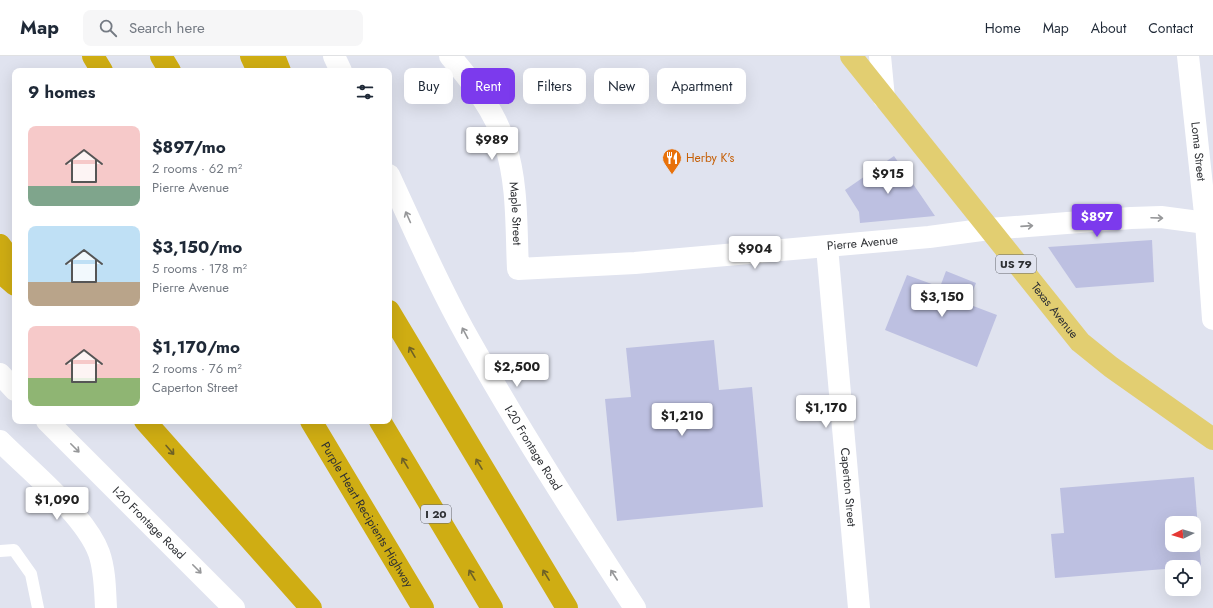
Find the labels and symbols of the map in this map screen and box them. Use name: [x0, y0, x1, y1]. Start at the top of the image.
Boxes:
street label: Loma Street: [1186, 121, 1210, 182]
pin: $989: [468, 127, 516, 161]
restaurant icon: Herby K's: [661, 147, 683, 175]
place label: Herby K's: [686, 149, 734, 167]
pin: $915: [864, 161, 912, 195]
street label: Maple Street: [504, 181, 526, 246]
pin: $897: [1073, 204, 1121, 238]
one-way arrow: [404, 211, 411, 223]
one-way arrow: [1150, 214, 1163, 221]
one-way arrow: [1021, 223, 1034, 230]
street label: Pierre Avenue: [826, 231, 899, 255]
pin: $904: [731, 236, 779, 270]
road number: US 79: [996, 255, 1036, 273]
street label: Texas Avenue: [1027, 279, 1083, 342]
pin: $3,150: [909, 284, 975, 318]
one-way arrow: [461, 328, 469, 340]
one-way arrow: [408, 347, 416, 358]
pin: $2,500: [484, 354, 550, 388]
pin: $1,170: [793, 395, 859, 429]
street label: I-20 Frontage Road: [500, 402, 566, 494]
pin: $1,210: [649, 403, 715, 437]
street label: Purple Heart Recipients Highway: [316, 438, 418, 591]
one-way arrow: [70, 443, 80, 453]
one-way arrow: [166, 445, 175, 456]
street label: Caperton Street: [836, 447, 861, 527]
one-way arrow: [401, 458, 409, 469]
one-way arrow: [474, 458, 482, 470]
street label: I-20 Frontage Road: [108, 482, 189, 563]
pin: $1,090: [24, 487, 90, 521]
road number: I 20: [421, 505, 451, 523]
north arrow: [1165, 516, 1201, 552]
one-way arrow: [192, 564, 202, 574]
one-way arrow: [542, 569, 550, 581]
one-way arrow: [468, 570, 476, 581]
one-way arrow: [609, 570, 618, 581]

